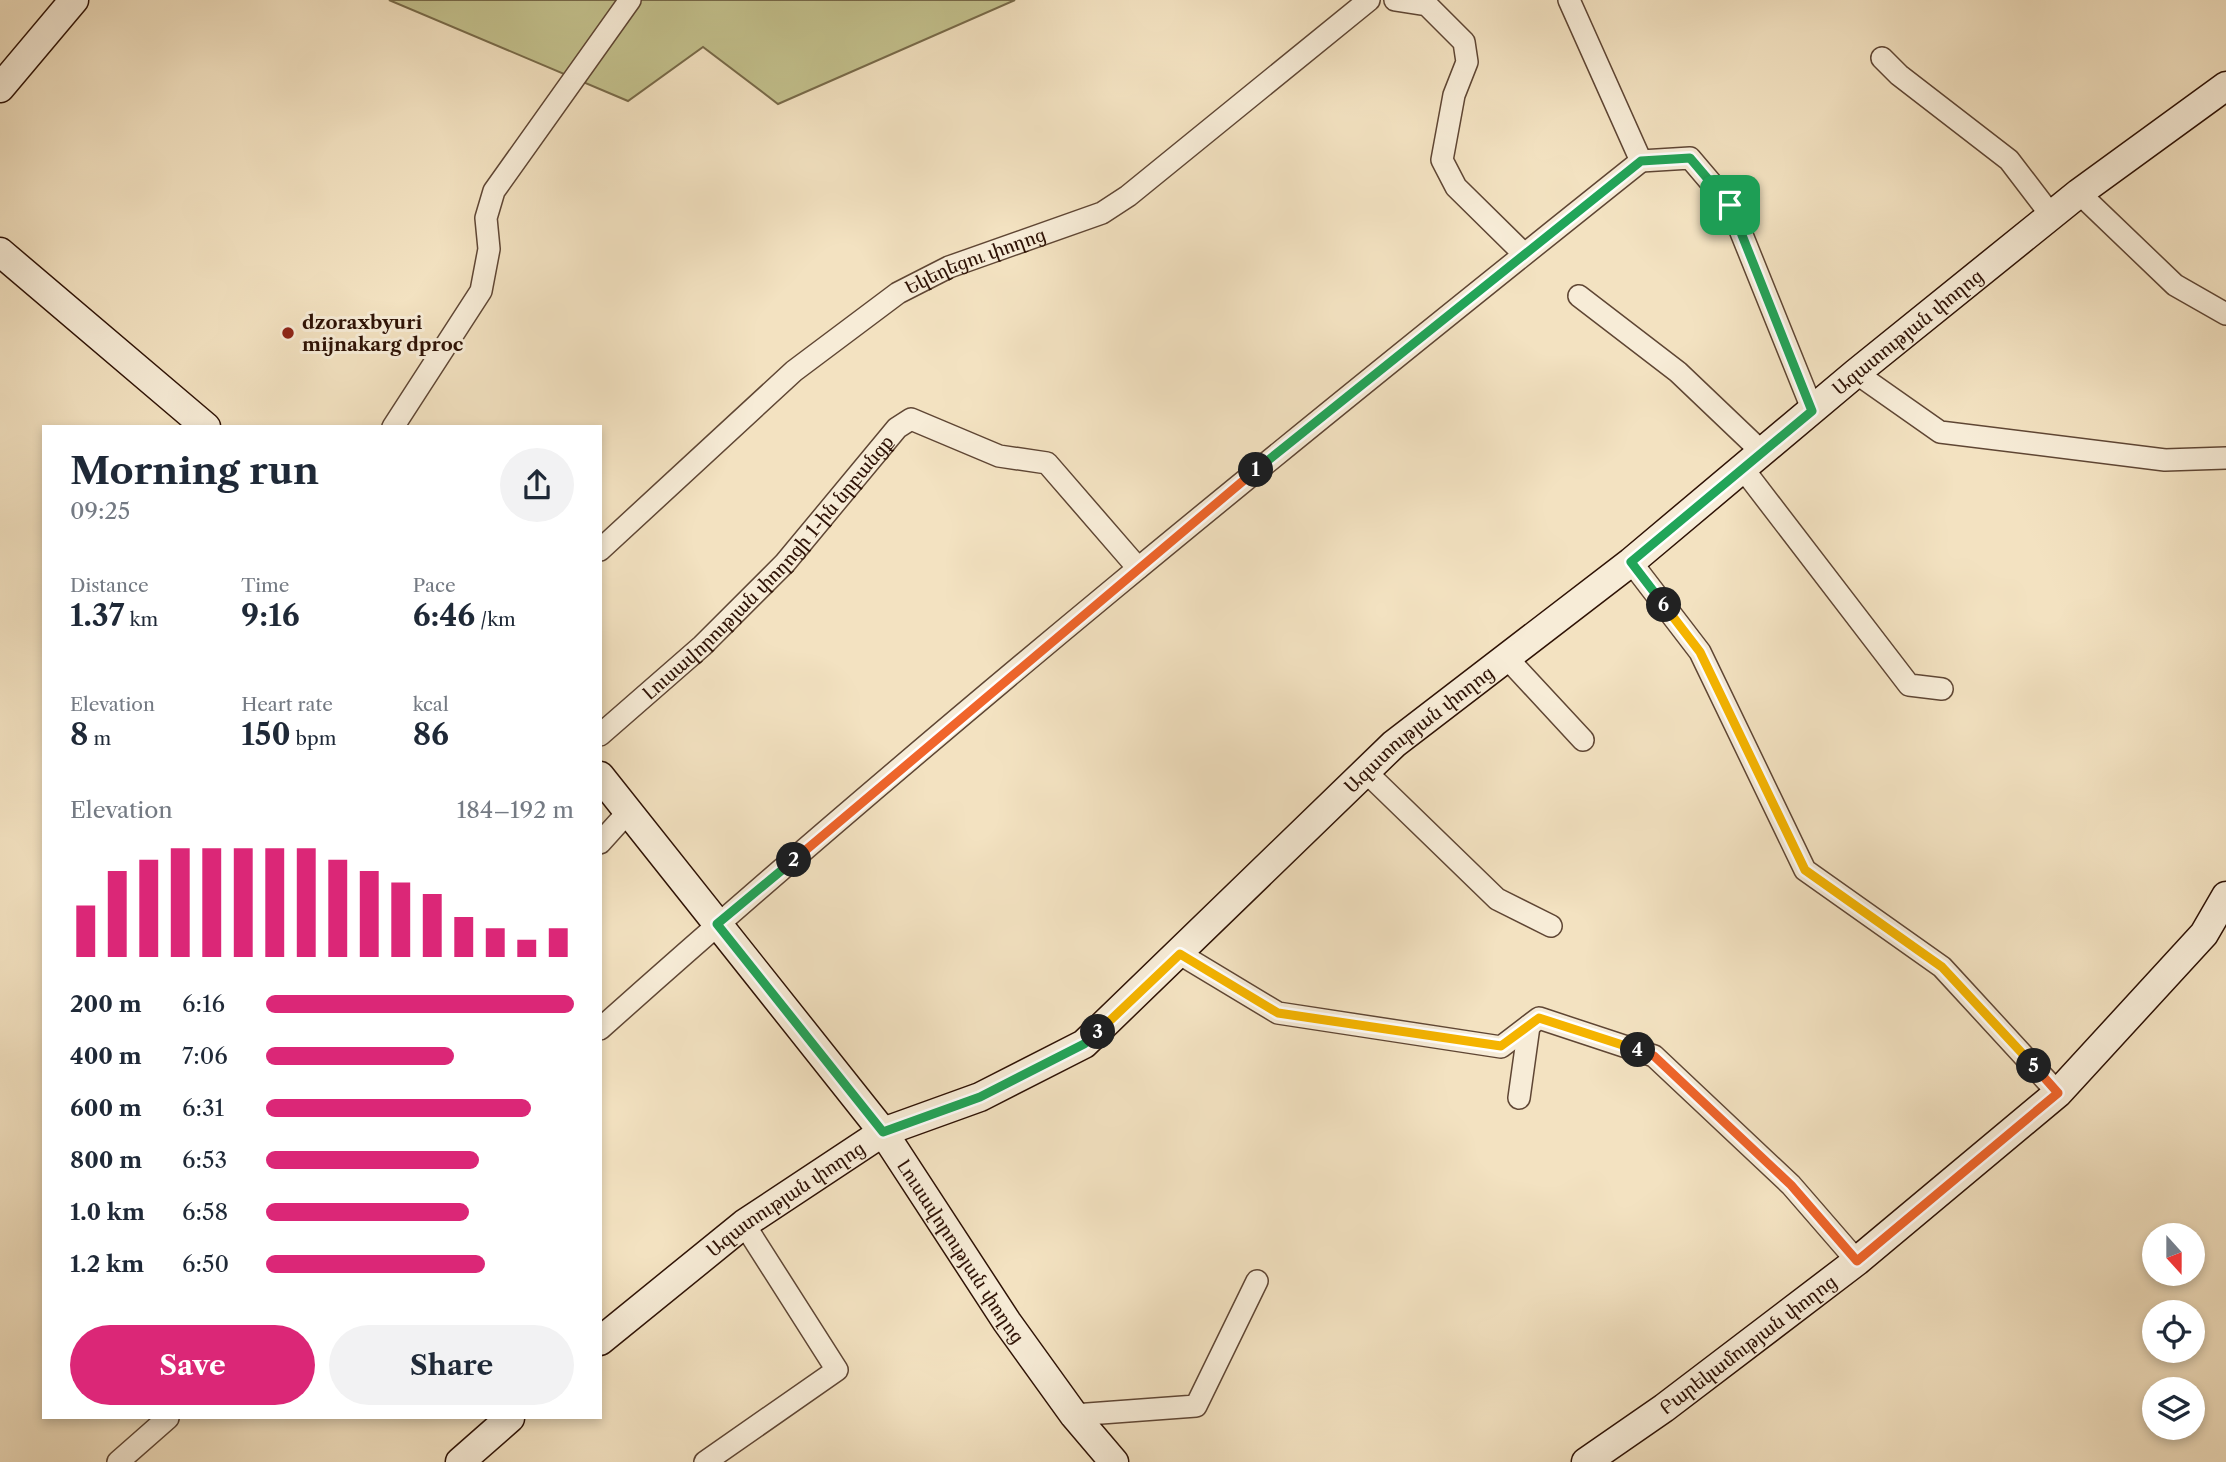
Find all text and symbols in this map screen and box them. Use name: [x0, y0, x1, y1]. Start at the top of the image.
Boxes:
pin: [1700, 175, 1760, 235]
icon: arrive: [1711, 186, 1749, 224]
street label: Եկեղեցու փողոց: [901, 223, 1049, 299]
street label: Ազատության փողոց: [1828, 264, 1988, 400]
place label: dzoraxbyuri mijnakarg dproc: [302, 311, 463, 356]
marker: dzoraxbyuri mijnakarg dproc: [280, 325, 296, 341]
street label: Լուսավորության փողոցի 1-ին նրբանցք: [638, 430, 898, 705]
text: Morning run: [70, 447, 319, 494]
button: share: [500, 448, 574, 522]
pin: 1: [1238, 452, 1274, 488]
text: 1: [1251, 458, 1260, 481]
text: 09:25: [70, 497, 130, 525]
text: Distance: [70, 574, 149, 597]
text: Time: [241, 574, 289, 597]
text: Pace: [413, 574, 456, 597]
pin: 6: [1646, 588, 1682, 622]
text: 6: [1658, 593, 1669, 616]
text: 1.37: [70, 597, 124, 634]
text: 9:16: [241, 597, 300, 634]
text: 6:46: [413, 597, 475, 634]
text: km: [124, 608, 158, 631]
text: /km: [475, 608, 516, 631]
street label: Ազատության փողոց: [1340, 661, 1498, 798]
text: Elevation: [70, 693, 155, 716]
text: Heart rate: [241, 693, 333, 716]
text: kcal: [413, 693, 449, 716]
text: 8: [70, 716, 88, 753]
text: 150: [241, 716, 291, 753]
text: 86: [413, 716, 449, 753]
text: m: [88, 727, 111, 750]
text: bpm: [291, 727, 336, 750]
text: Elevation: [70, 796, 173, 824]
text: 184–192 m: [457, 796, 574, 824]
pin: 2: [776, 842, 812, 878]
text: 2: [788, 848, 799, 871]
text: 200 m: [70, 990, 142, 1018]
text: 6:16: [182, 990, 225, 1018]
pin: 3: [1080, 1014, 1116, 1050]
text: 3: [1092, 1020, 1103, 1043]
pin: 4: [1620, 1032, 1656, 1068]
text: 4: [1632, 1038, 1643, 1061]
text: 400 m: [70, 1042, 142, 1070]
text: 7:06: [182, 1042, 228, 1070]
pin: 5: [2016, 1048, 2052, 1084]
text: 5: [2028, 1054, 2039, 1077]
text: 600 m: [70, 1094, 142, 1122]
text: 6:31: [182, 1094, 224, 1122]
street label: Ազատության փողոց: [702, 1136, 869, 1262]
text: 800 m: [70, 1146, 142, 1174]
text: 6:53: [182, 1146, 227, 1174]
street label: Լուսավորության փողոց: [892, 1155, 1029, 1348]
text: 1.0 km: [70, 1198, 145, 1226]
text: 6:58: [182, 1198, 228, 1226]
north arrow: [2142, 1223, 2205, 1286]
map controls: [2142, 1223, 2205, 1440]
text: 1.2 km: [70, 1250, 144, 1278]
text: 6:50: [182, 1250, 229, 1278]
street label: Բարեկամության փողոց: [1655, 1270, 1841, 1419]
button: locate: [2142, 1300, 2205, 1363]
button: Save: [70, 1325, 315, 1405]
button: Share: [329, 1325, 574, 1405]
button: layers: [2142, 1377, 2205, 1440]

